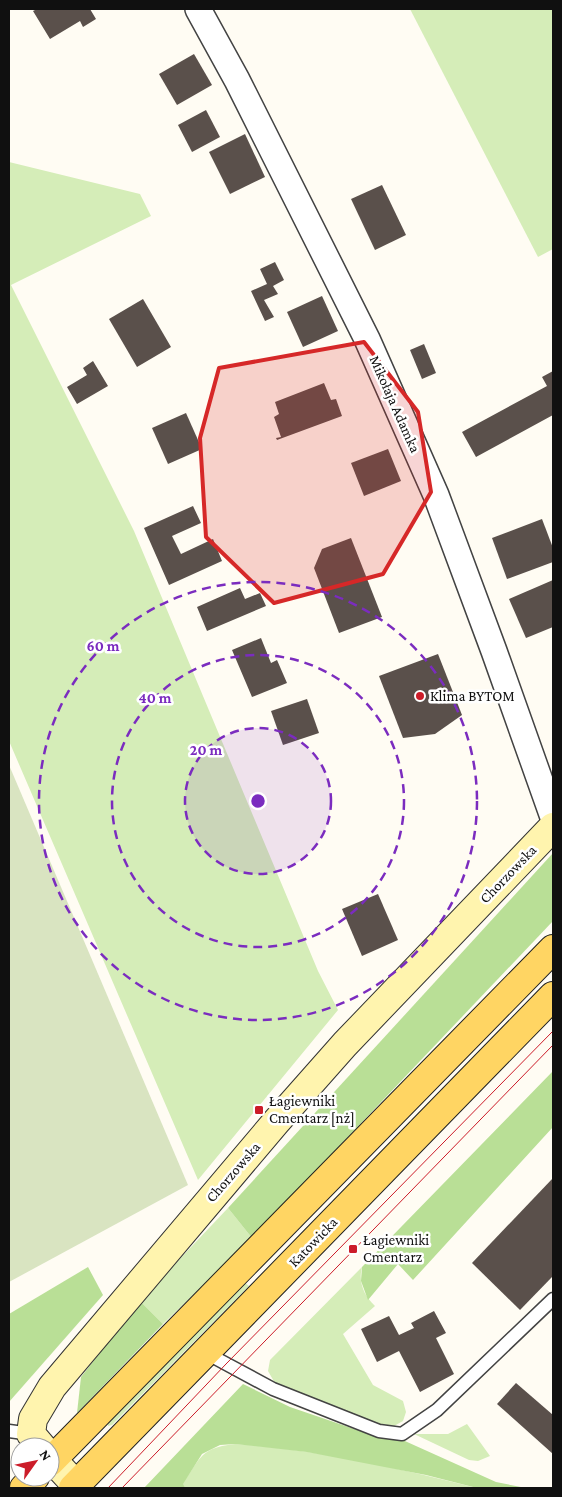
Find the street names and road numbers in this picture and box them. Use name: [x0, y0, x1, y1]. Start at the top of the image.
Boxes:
street label: Mikołaja Adamka: [366, 353, 424, 455]
street label: Chorzowska: [476, 842, 540, 906]
street label: Chorzowska: [203, 1139, 263, 1205]
street label: Katowicka: [285, 1214, 341, 1270]

